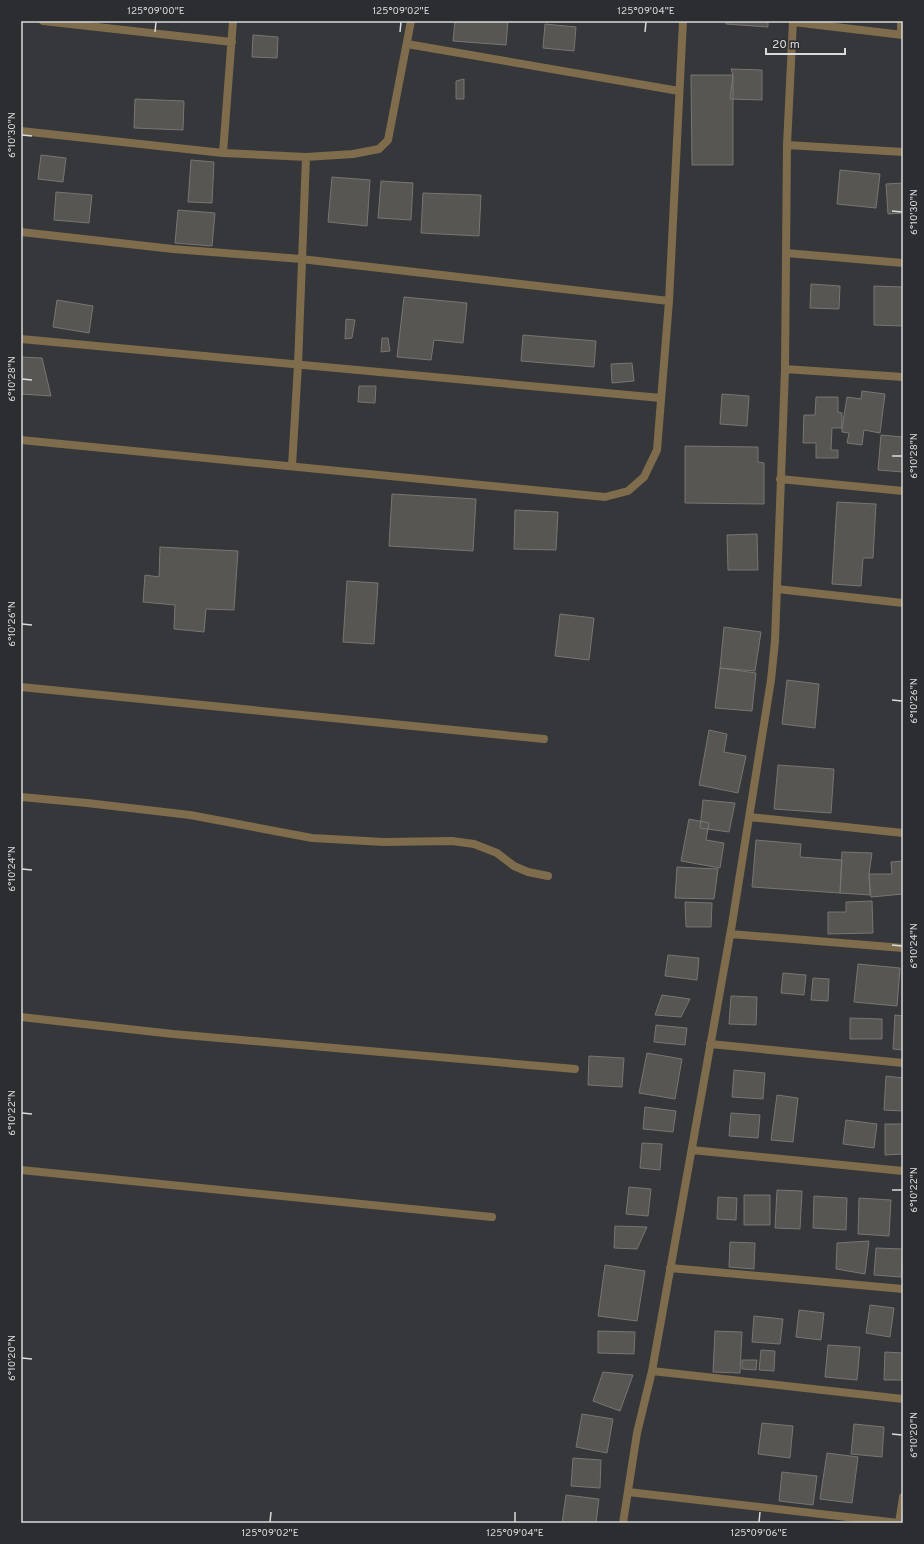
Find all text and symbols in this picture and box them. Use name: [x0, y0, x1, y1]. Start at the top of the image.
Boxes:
text: 125°09'00"E: [127, 5, 185, 18]
text: 125°09'02"E: [372, 5, 430, 18]
text: 125°09'04"E: [617, 5, 675, 18]
scale bar: [766, 30, 845, 56]
text: 20 m: [772, 37, 800, 53]
text: 6°10'30"N: [6, 112, 19, 158]
text: 6°10'30"N: [908, 189, 921, 235]
text: 6°10'28"N: [6, 356, 19, 402]
text: 6°10'28"N: [908, 433, 921, 479]
text: 6°10'26"N: [6, 601, 19, 647]
text: 6°10'26"N: [908, 678, 921, 724]
text: 6°10'24"N: [6, 846, 19, 892]
text: 6°10'24"N: [908, 923, 921, 969]
text: 6°10'22"N: [6, 1090, 19, 1136]
text: 6°10'22"N: [908, 1167, 921, 1213]
text: 6°10'20"N: [6, 1335, 19, 1381]
text: 6°10'20"N: [908, 1412, 921, 1458]
text: 125°09'02"E: [241, 1527, 299, 1540]
text: 125°09'04"E: [486, 1527, 544, 1540]
text: 125°09'06"E: [730, 1527, 788, 1540]

